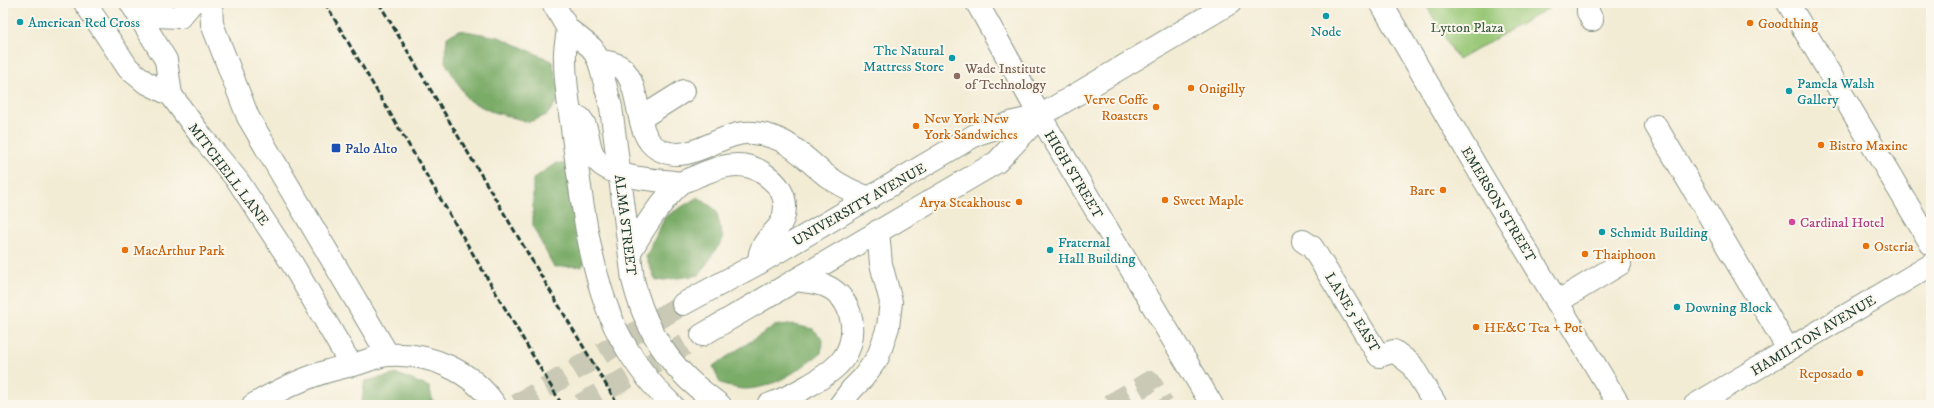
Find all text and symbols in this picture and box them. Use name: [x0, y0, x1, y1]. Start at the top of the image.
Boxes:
marker: Node: [1321, 11, 1331, 21]
place label: American Red Cross: [28, 14, 140, 32]
place label: Goodthing: [1758, 15, 1818, 33]
marker: American Red Cross: [15, 17, 25, 27]
marker: Goodthing: [1745, 18, 1755, 28]
park label: Lytton Plaza: [1431, 19, 1503, 37]
place label: Node: [1311, 23, 1342, 41]
place label: The Natural Mattress Store: [863, 42, 945, 76]
marker: The Natural Mattress Store: [947, 53, 957, 63]
place label: Wade Institute of Technology: [964, 60, 1047, 94]
marker: Wade Institute of Technology: [952, 71, 962, 81]
place label: Pamela Walsh Gallery: [1797, 75, 1875, 109]
place label: Onigilly: [1199, 80, 1246, 98]
marker: Onigilly: [1186, 83, 1196, 93]
marker: Pamela Walsh Gallery: [1784, 86, 1794, 96]
place label: Verve Coffe Roasters: [1083, 91, 1148, 125]
marker: Verve Coffe Roasters: [1151, 102, 1161, 112]
place label: New York New York Sandwiches: [924, 110, 1018, 144]
street label: MITCHELL LANE: [184, 120, 273, 230]
marker: New York New York Sandwiches: [911, 121, 921, 131]
street label: HIGH STREET: [1040, 127, 1107, 222]
place label: Bistro Maxine: [1829, 137, 1908, 155]
place label: Palo Alto: [345, 140, 398, 158]
marker: Bistro Maxine: [1816, 140, 1826, 150]
marker: Palo Alto: [330, 142, 342, 154]
street label: EMERSON STREET: [1457, 144, 1540, 266]
street label: UNIVERSITY AVENUE: [790, 159, 930, 250]
street label: ALMA STREET: [610, 174, 640, 277]
place label: Bare: [1409, 182, 1435, 200]
marker: Bare: [1438, 185, 1448, 195]
place label: Sweet Maple: [1173, 192, 1244, 210]
place label: Arya Steakhouse: [919, 194, 1011, 212]
marker: Sweet Maple: [1160, 195, 1170, 205]
marker: Arya Steakhouse: [1014, 197, 1024, 207]
place label: Cardinal Hotel: [1800, 214, 1885, 232]
marker: Cardinal Hotel: [1787, 217, 1797, 227]
place label: Schmidt Building: [1610, 224, 1708, 242]
marker: Schmidt Building: [1597, 227, 1607, 237]
place label: Fraternal Hall Building: [1058, 234, 1135, 268]
place label: Osteria: [1874, 238, 1914, 256]
marker: Osteria: [1861, 241, 1871, 251]
place label: MacArthur Park: [133, 242, 225, 260]
marker: MacArthur Park: [120, 245, 130, 255]
marker: Fraternal Hall Building: [1045, 245, 1055, 255]
place label: Thaiphoon: [1593, 246, 1656, 264]
marker: Thaiphoon: [1580, 249, 1590, 259]
street label: LANE 5 EAST: [1321, 269, 1384, 356]
street label: HAMILTON AVENUE: [1748, 291, 1879, 380]
place label: Downing Block: [1685, 299, 1772, 317]
marker: Downing Block: [1672, 302, 1682, 312]
place label: HE&C Tea + Pot: [1484, 319, 1583, 337]
marker: HE&C Tea + Pot: [1471, 322, 1481, 332]
place label: Reposado: [1799, 365, 1852, 383]
marker: Reposado: [1855, 368, 1865, 378]

